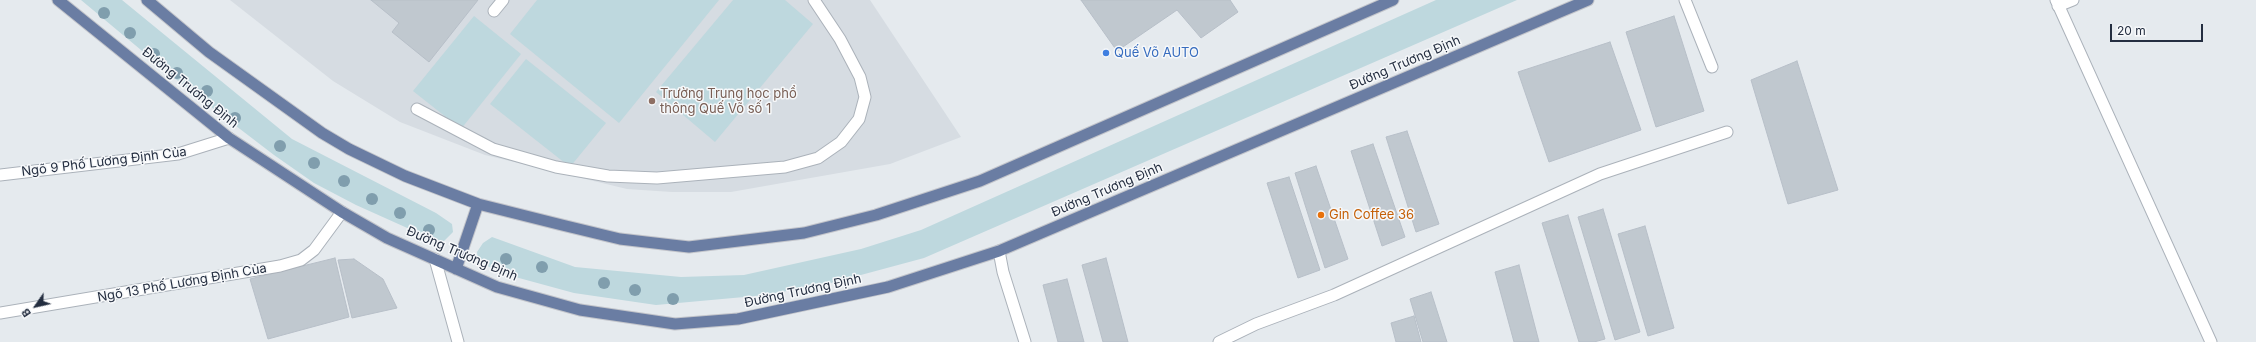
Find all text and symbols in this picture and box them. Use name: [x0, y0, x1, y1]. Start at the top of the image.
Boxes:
scale bar: [2112, 16, 2205, 42]
text: 20 m: [2117, 23, 2146, 38]
street label: Đường Trương Định: [1347, 33, 1463, 93]
street label: Đường Trương Định: [139, 44, 241, 132]
place label: Quế Võ AUTO: [1114, 45, 1199, 61]
marker: Quế Võ AUTO: [1101, 48, 1111, 58]
place label: Trường Trung học phổ thông Quế Võ số 1: [660, 86, 797, 117]
marker: Trường Trung học phổ thông Quế Võ số 1: [647, 96, 657, 106]
street label: Ngõ 9 Phố Lương Định Của: [20, 144, 188, 180]
street label: Đường Trương Định: [1049, 160, 1165, 220]
place label: Gin Coffee 36: [1329, 207, 1414, 223]
marker: Gin Coffee 36: [1316, 210, 1326, 220]
street label: Đường Trương Định: [404, 224, 520, 284]
street label: Ngõ 13 Phố Lương Định Của: [96, 260, 268, 306]
street label: Đường Trương Định: [743, 271, 863, 311]
north arrow: [16, 286, 56, 326]
text: B: [18, 306, 34, 320]

